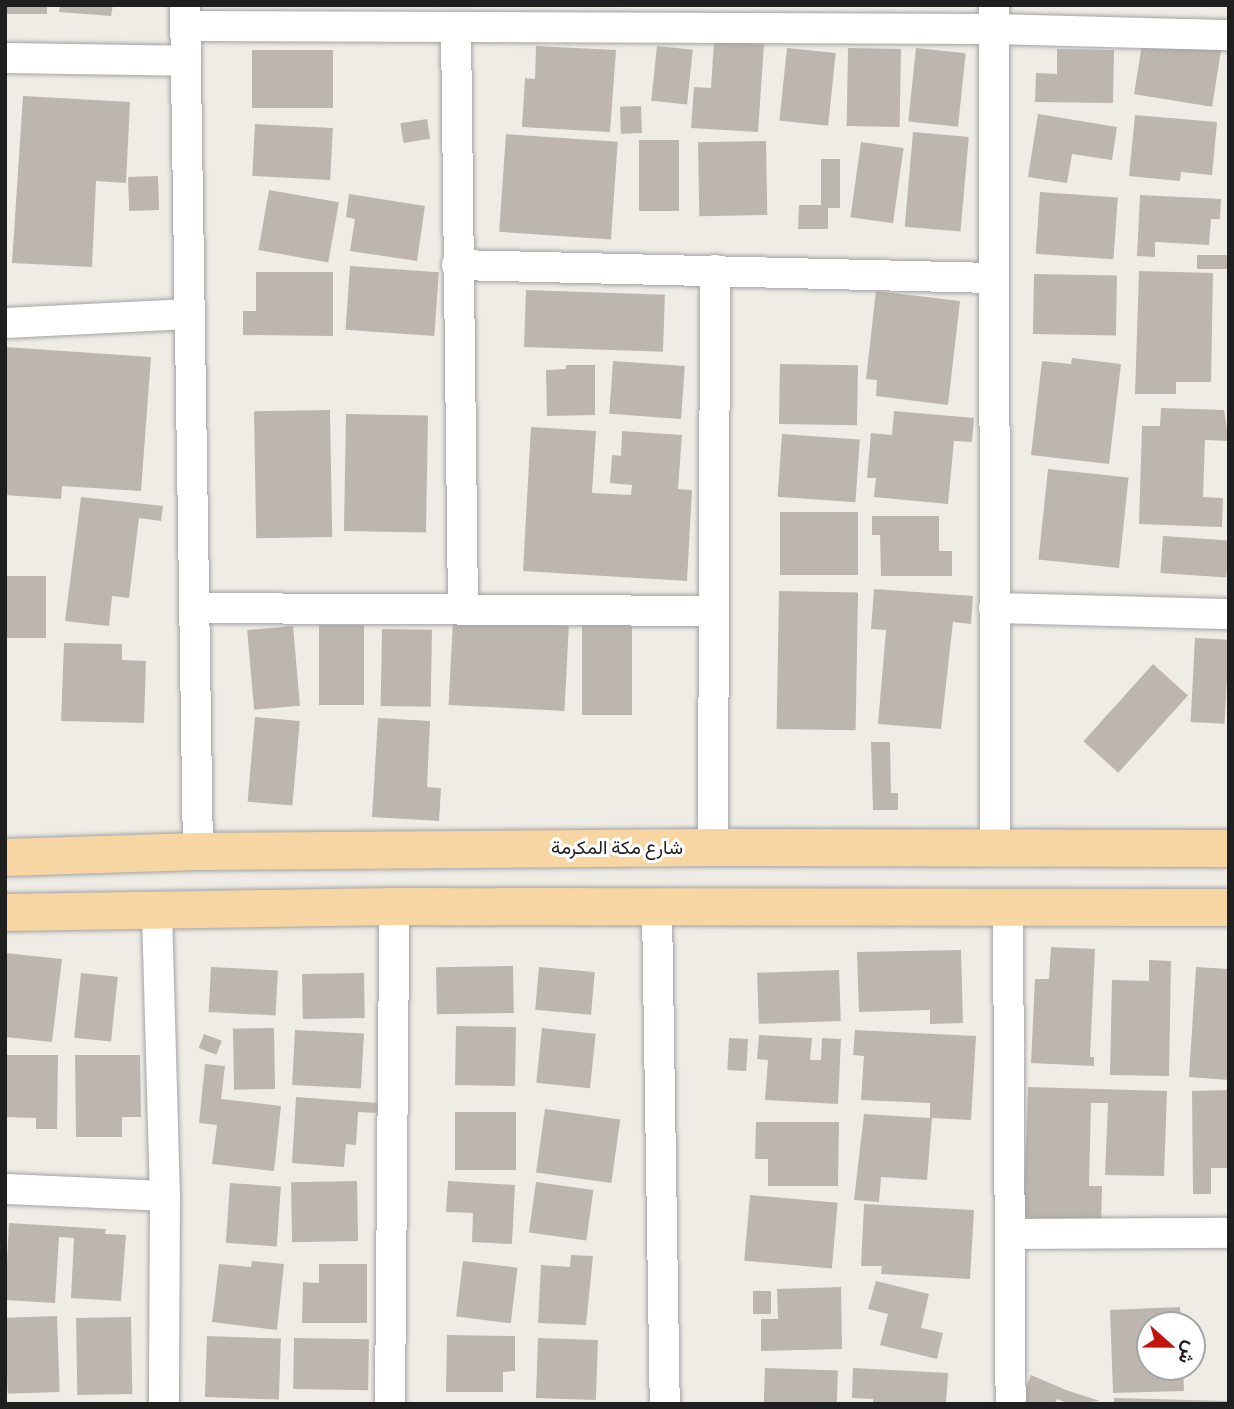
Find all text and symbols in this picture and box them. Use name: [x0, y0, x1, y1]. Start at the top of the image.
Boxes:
street label: شارع مكة المكرمة: [551, 836, 683, 858]
north arrow: [1136, 1311, 1206, 1381]
text: ش: [1174, 1338, 1204, 1368]

